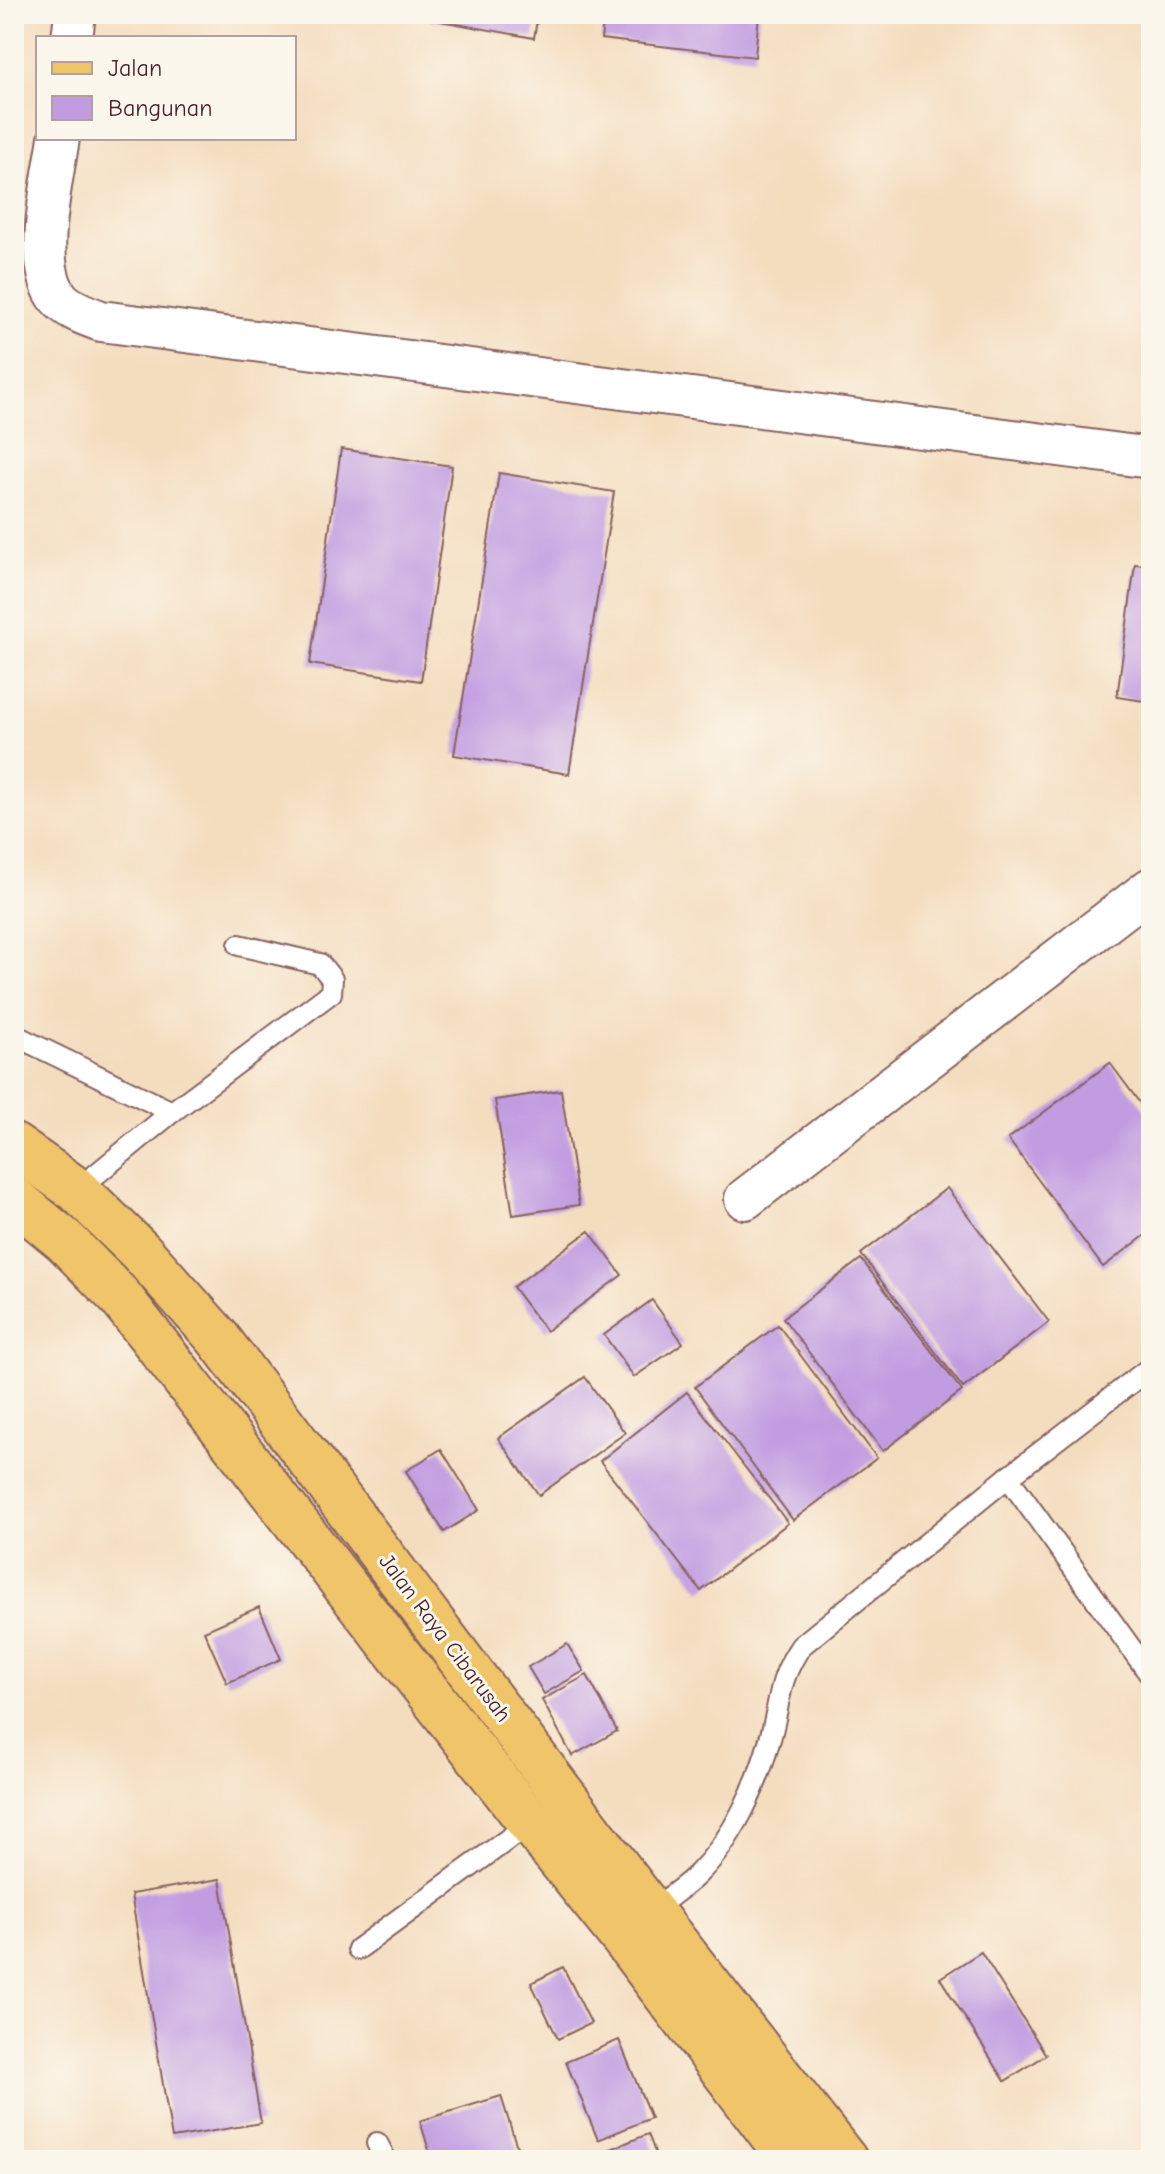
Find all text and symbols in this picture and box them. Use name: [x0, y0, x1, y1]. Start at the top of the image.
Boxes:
legend: [36, 36, 296, 140]
text: Jalan: [108, 54, 162, 82]
text: Bangunan: [108, 94, 212, 122]
street label: Jalan Raya Cibarusah: [373, 1549, 517, 1727]

